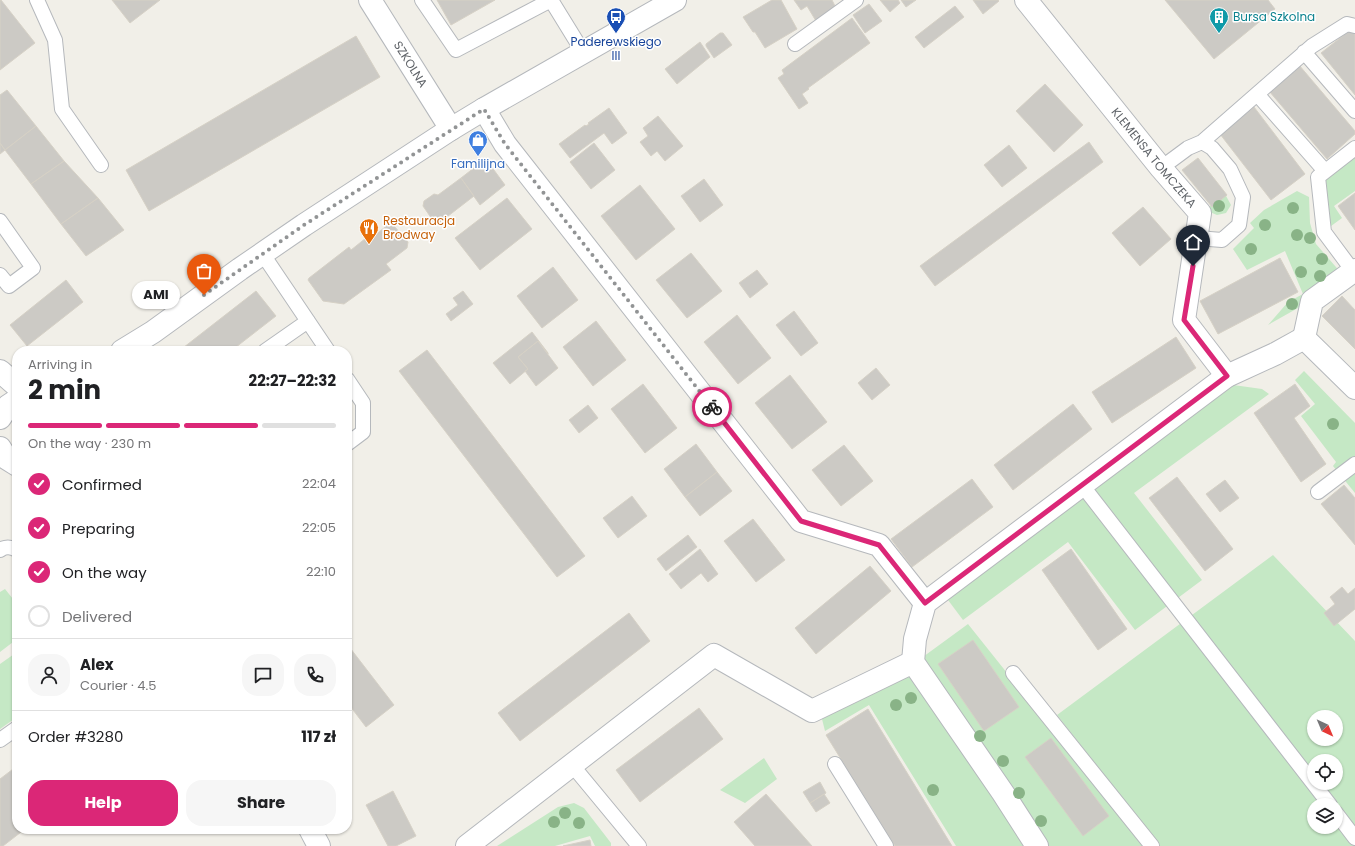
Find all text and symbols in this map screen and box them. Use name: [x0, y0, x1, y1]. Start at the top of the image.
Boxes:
bus stop icon: Paderewskiego III: [605, 6, 627, 34]
building icon: Bursa Szkolna: [1208, 6, 1230, 34]
place label: Bursa Szkolna: [1233, 8, 1315, 25]
place label: Paderewskiego III: [571, 33, 662, 64]
street label: SZKOLNA: [390, 38, 432, 91]
street label: KLEMENSA TOMCZEKA: [1108, 104, 1201, 211]
shop icon: Familijna: [467, 129, 489, 157]
place label: Familijna: [451, 155, 505, 172]
place label: Restauracja Brodway: [383, 212, 455, 243]
restaurant icon: Restauracja Brodway: [358, 217, 380, 245]
pin: [1176, 225, 1210, 266]
icon: home: [1182, 231, 1204, 253]
pin: [187, 254, 221, 295]
icon: bag: [193, 260, 215, 282]
callout: AMI: [132, 281, 180, 309]
text: AMI: [143, 285, 169, 304]
text: Arriving in: [28, 355, 92, 374]
text: 22:27–22:32: [249, 370, 336, 391]
text: 2 min: [28, 372, 101, 408]
courier: [692, 387, 732, 427]
icon: bike: [701, 396, 723, 418]
text: On the way · 230 m: [28, 434, 151, 453]
icon: check: [28, 473, 50, 495]
text: Confirmed: [62, 474, 142, 495]
text: 22:04: [302, 474, 336, 493]
icon: check: [28, 517, 50, 539]
text: Preparing: [62, 518, 135, 539]
text: 22:05: [302, 518, 336, 537]
icon: check: [28, 561, 50, 583]
text: On the way: [62, 562, 147, 583]
text: 22:10: [306, 562, 336, 581]
text: Delivered: [62, 606, 132, 627]
button: person: [28, 654, 70, 696]
text: Alex: [80, 654, 114, 675]
button: chat: [242, 654, 284, 696]
button: phone: [294, 654, 336, 696]
text: Courier · 4.5: [80, 676, 156, 695]
north arrow: [1307, 710, 1343, 746]
map controls: [1307, 710, 1343, 834]
text: Order #3280: [28, 726, 123, 747]
text: 117 zł: [301, 726, 336, 747]
button: locate: [1307, 754, 1343, 790]
button: Help: [28, 780, 178, 826]
button: Share: [186, 780, 336, 826]
button: layers: [1307, 798, 1343, 834]

